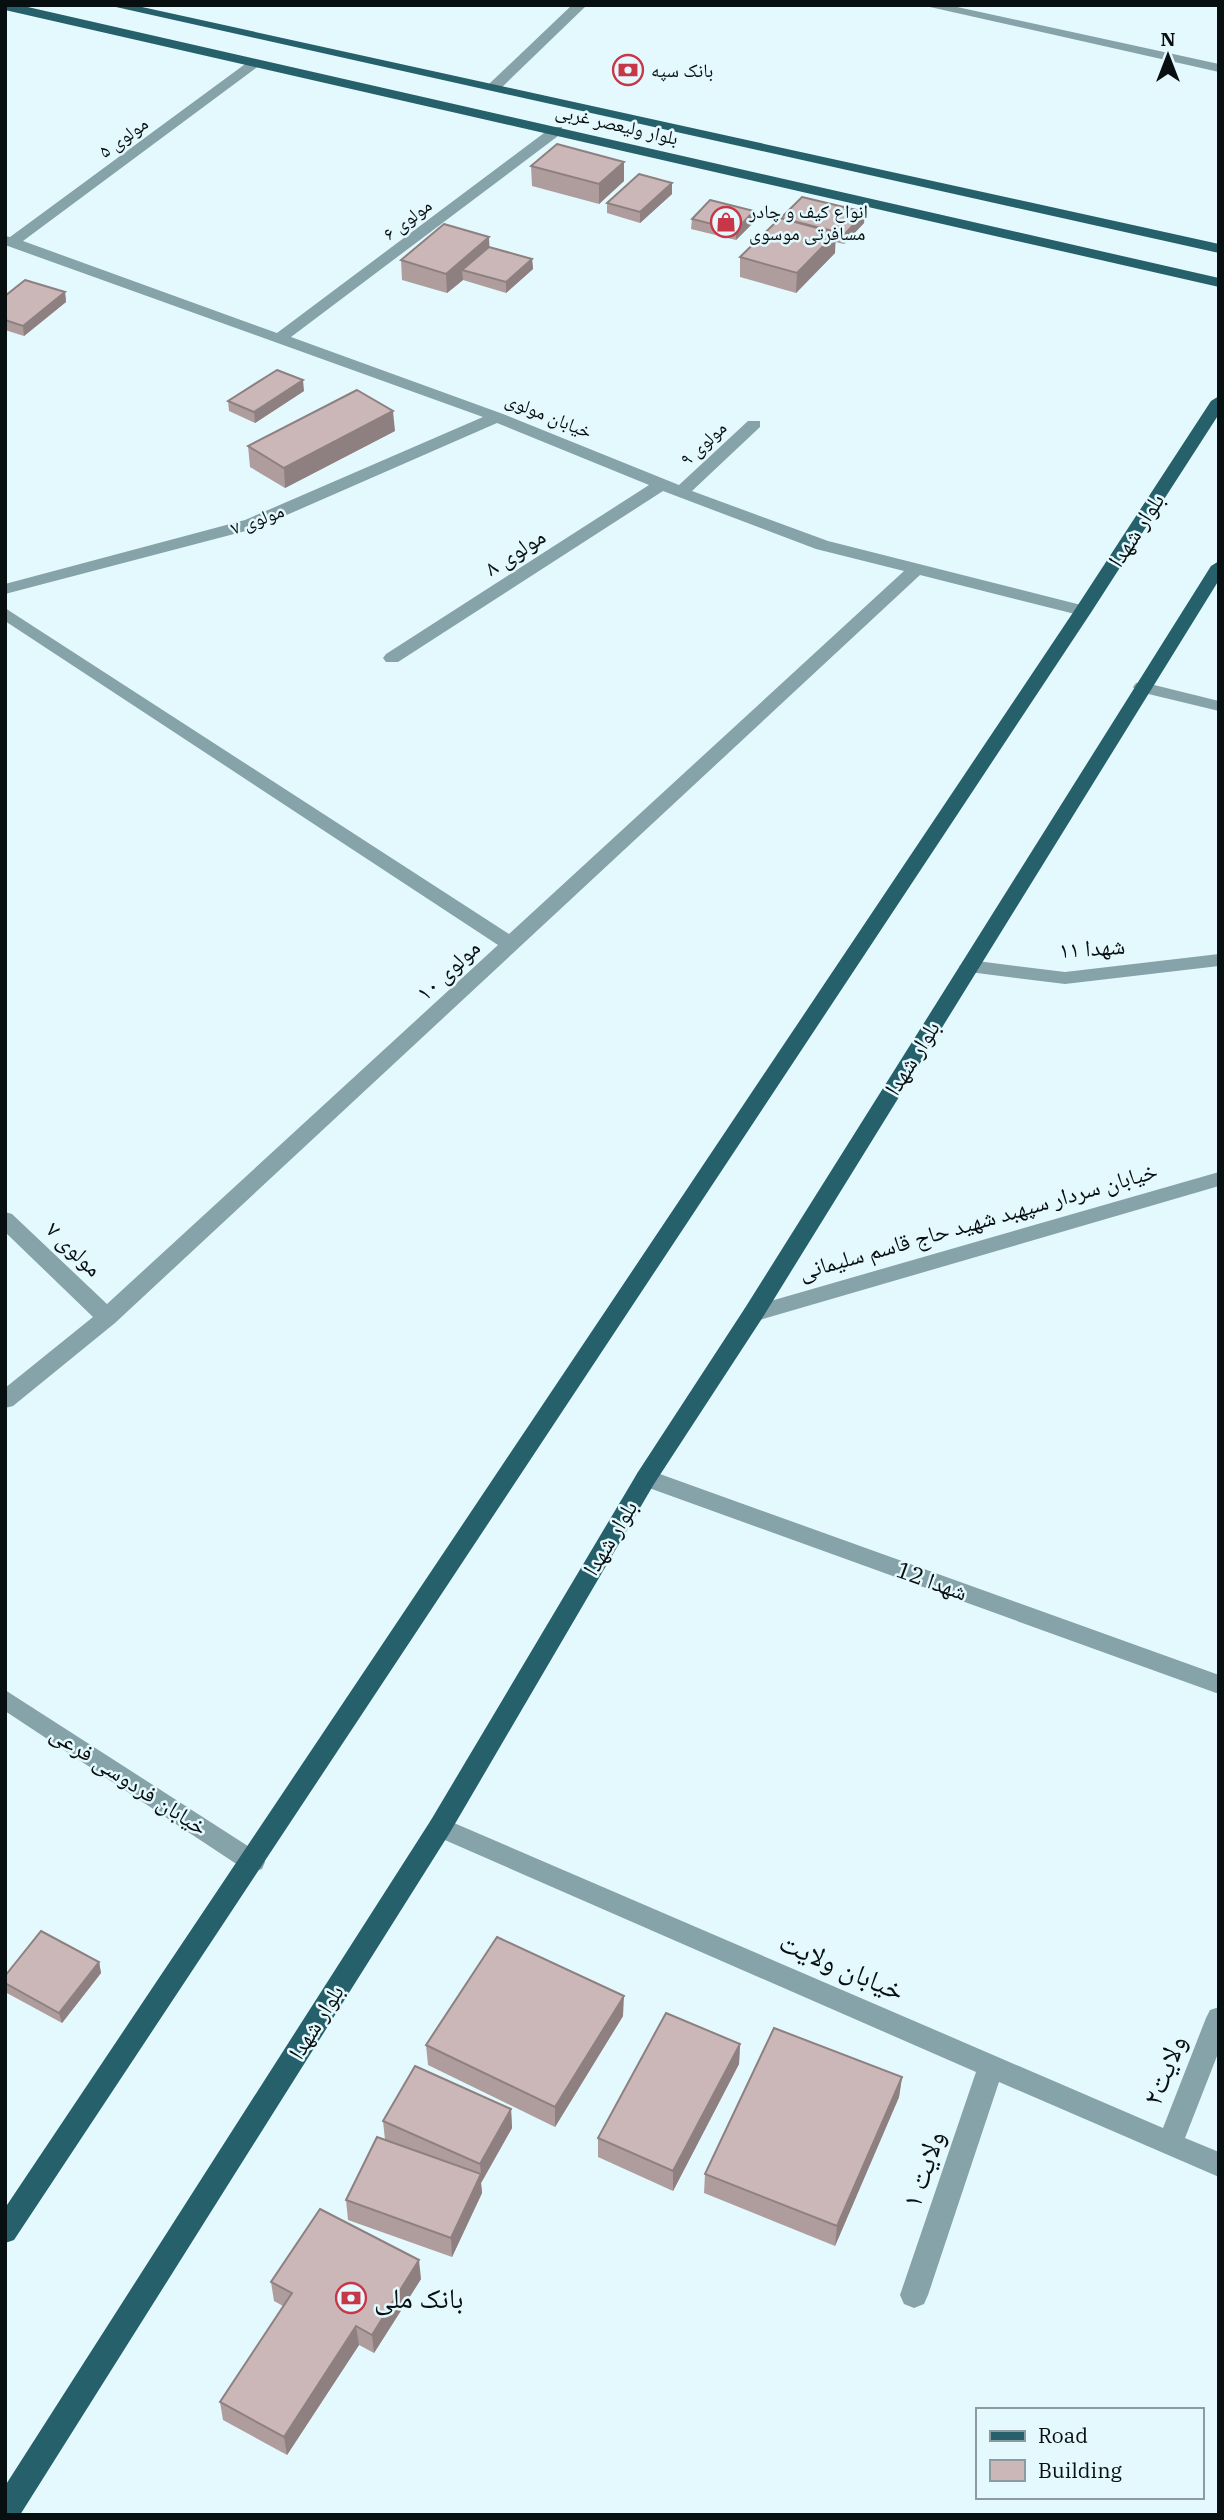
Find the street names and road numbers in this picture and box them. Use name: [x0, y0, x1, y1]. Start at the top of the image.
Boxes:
street label: بلوار ولیعصر غربی: [553, 98, 681, 150]
street label: مولوی ۵: [94, 111, 152, 163]
street label: مولوی ۶: [378, 193, 436, 245]
street label: خیابان مولوی: [502, 387, 596, 443]
street label: مولوی ۹: [675, 415, 731, 471]
street label: بلوار شهدا: [1100, 487, 1170, 572]
street label: مولوی ۷: [227, 498, 287, 540]
street label: مولوی ۸: [478, 520, 551, 582]
street label: شهدا ۱۱: [1058, 930, 1126, 964]
street label: مولوی ۱۰: [409, 932, 486, 1007]
street label: بلوار شهدا: [877, 1014, 946, 1100]
street label: خیابان سردار سپهبد شهید حاج قاسم سلیمانی: [795, 1154, 1161, 1288]
street label: مولوی ۷: [40, 1214, 109, 1282]
street label: بلوار شهدا: [575, 1494, 643, 1581]
street label: شهدا 12: [893, 1553, 972, 1607]
street label: خیابان فردوسی فرعی: [45, 1717, 214, 1841]
street label: خیابان ولایت: [774, 1923, 911, 2009]
street label: بلوار شهدا: [281, 1978, 350, 2064]
street label: ولایت۲: [1133, 2029, 1194, 2110]
street label: ولایت ۱: [892, 2125, 953, 2212]

